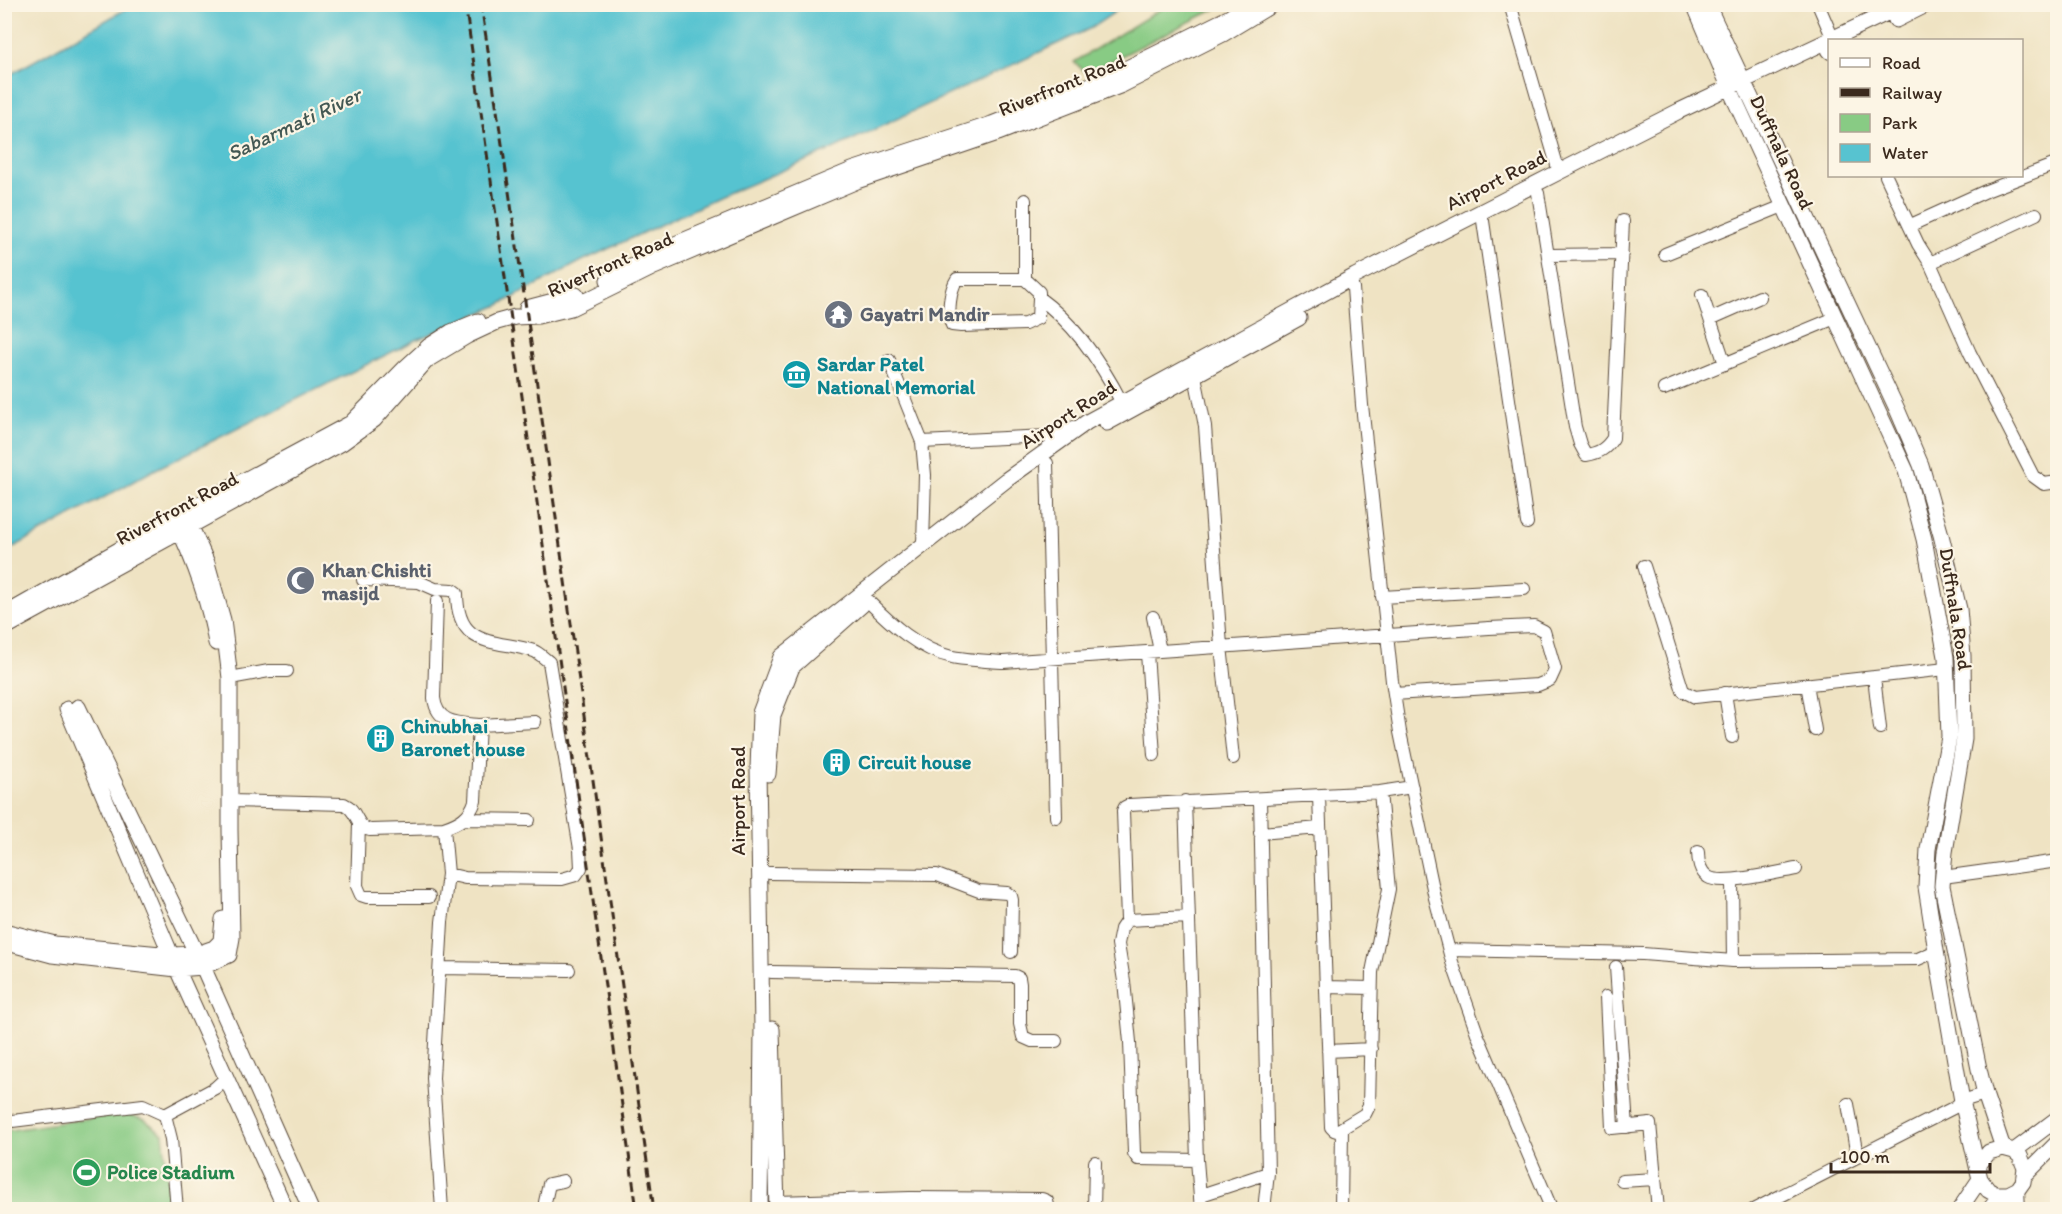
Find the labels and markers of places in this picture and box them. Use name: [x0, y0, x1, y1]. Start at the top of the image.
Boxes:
temple icon: Gayatri Mandir: [823, 298, 855, 330]
place label: Gayatri Mandir: [860, 302, 991, 327]
place label: Sardar Patel National Memorial: [817, 352, 976, 399]
museum icon: Sardar Patel National Memorial: [780, 359, 812, 391]
place label: Khan Chishti masijd: [321, 558, 431, 606]
mosque icon: Khan Chishti masijd: [285, 565, 317, 597]
place label: Chinubhai Baronet house: [401, 714, 526, 761]
building icon: Chinubhai Baronet house: [364, 722, 396, 754]
building icon: Circuit house: [821, 746, 853, 778]
place label: Circuit house: [858, 750, 972, 774]
sports icon: Police Stadium: [70, 1156, 102, 1188]
place label: Police Stadium: [107, 1160, 236, 1184]

